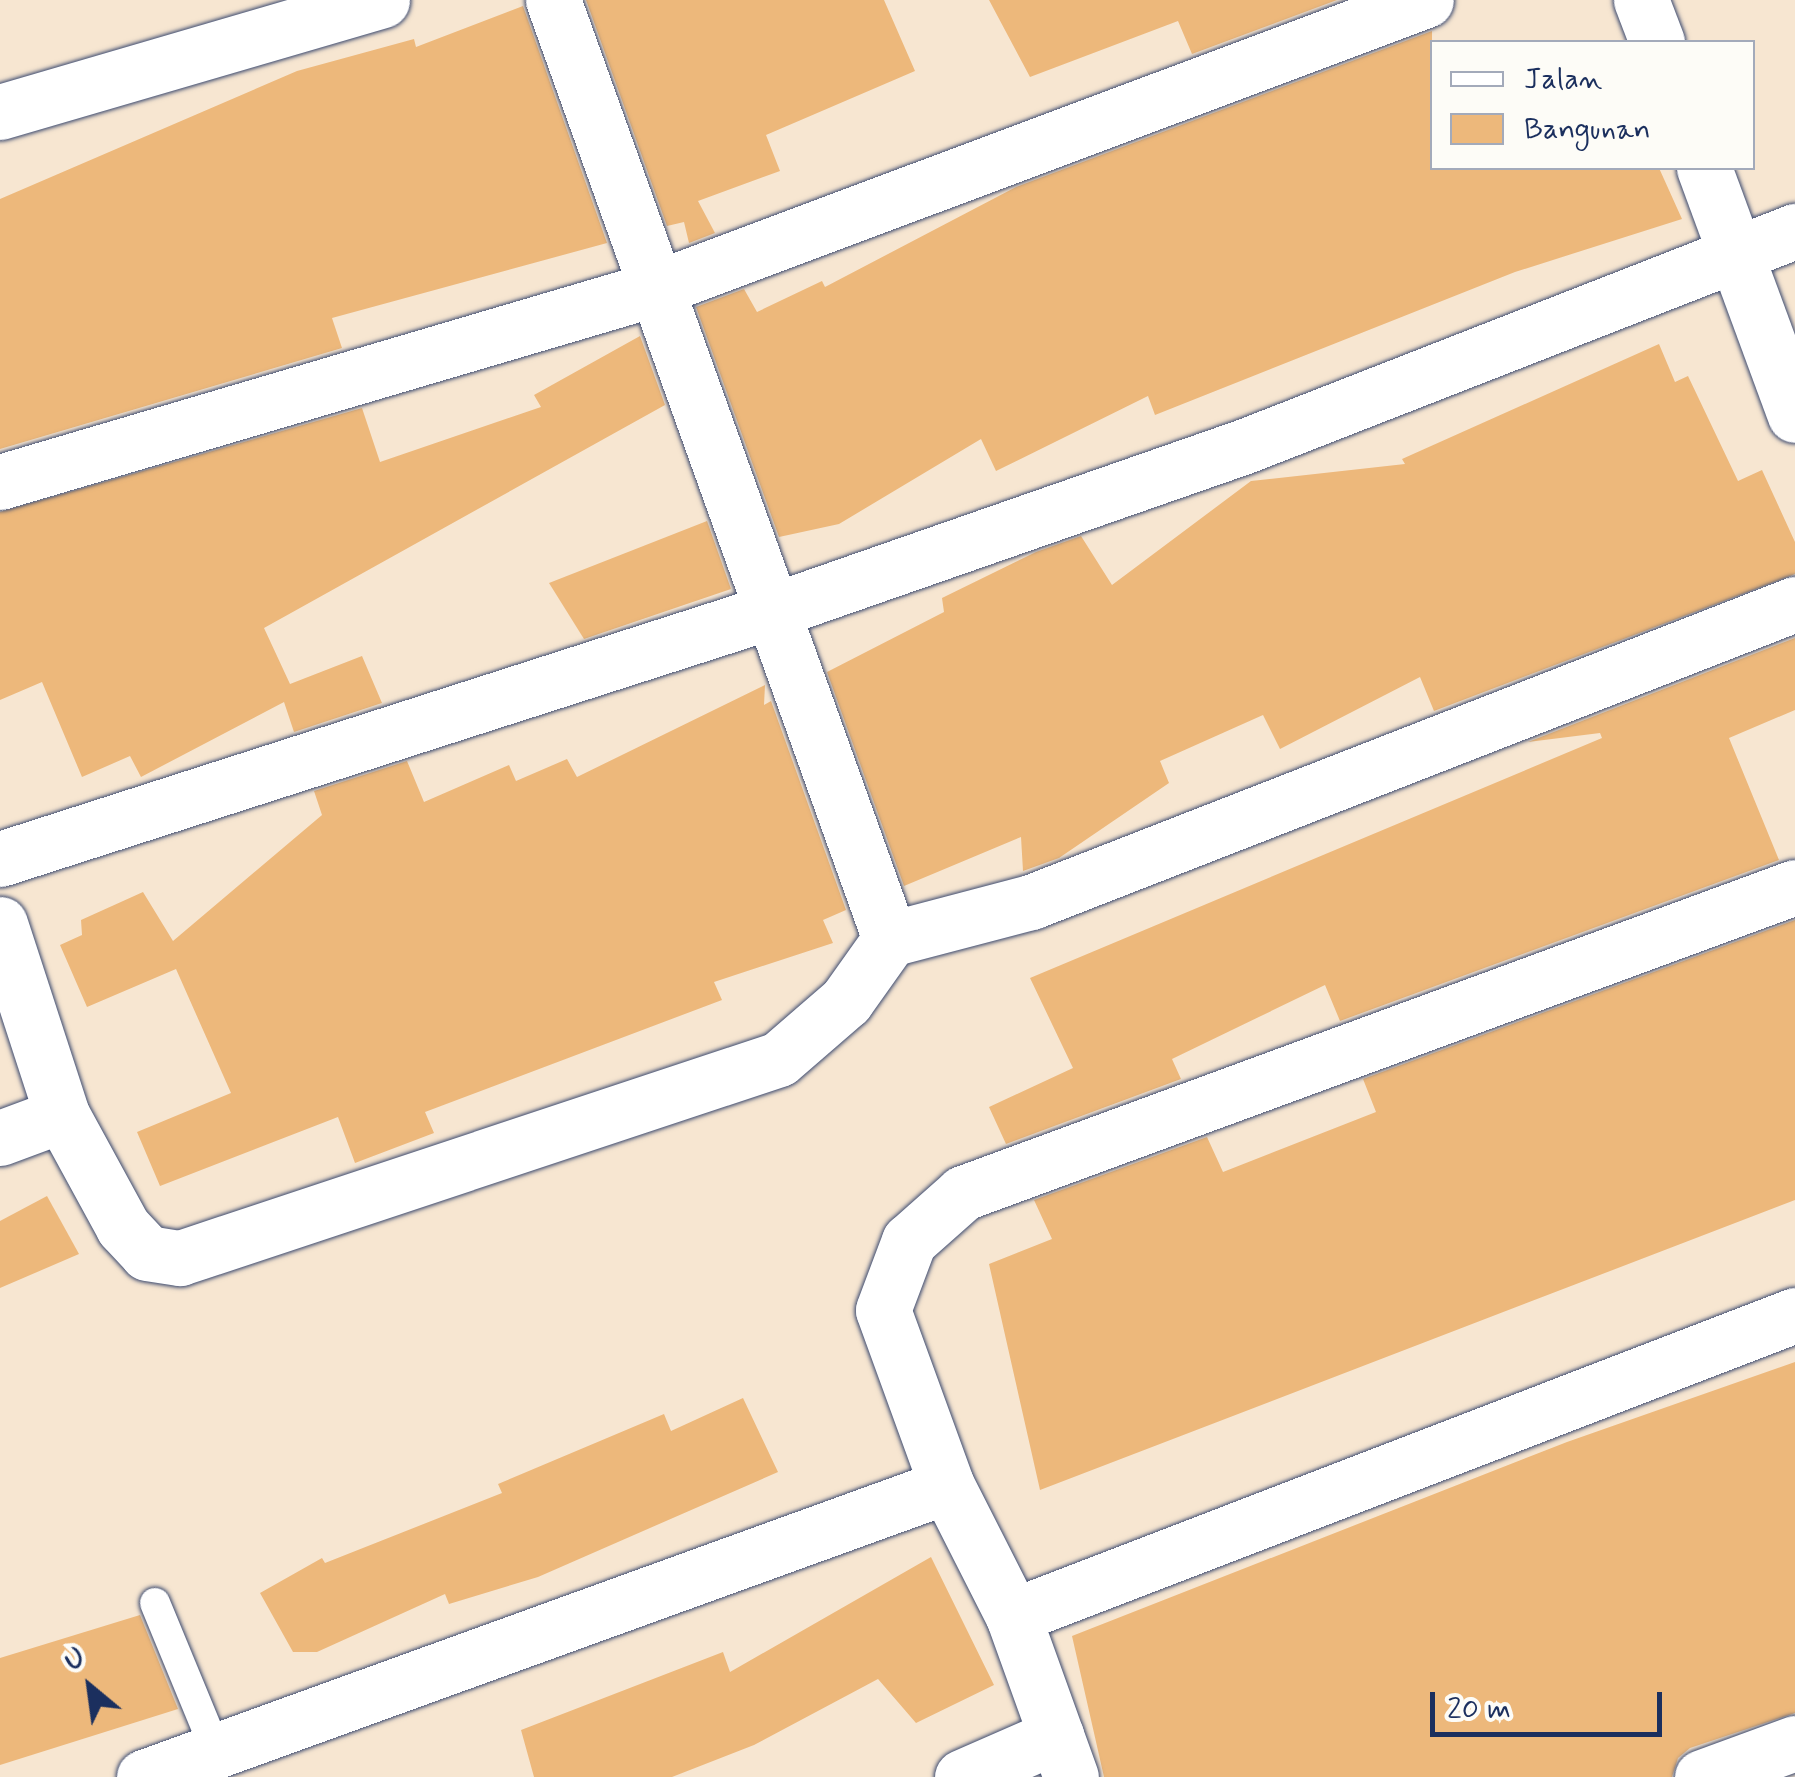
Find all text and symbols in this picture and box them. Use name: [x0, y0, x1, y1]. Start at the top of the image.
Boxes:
legend: [1430, 40, 1755, 170]
text: Jalan: [1524, 60, 1602, 99]
text: Bangunan: [1524, 110, 1651, 149]
north arrow: [40, 1637, 140, 1737]
text: U: [58, 1640, 92, 1681]
scale bar: [1435, 1672, 1668, 1734]
text: 20 m: [1447, 1690, 1511, 1729]

